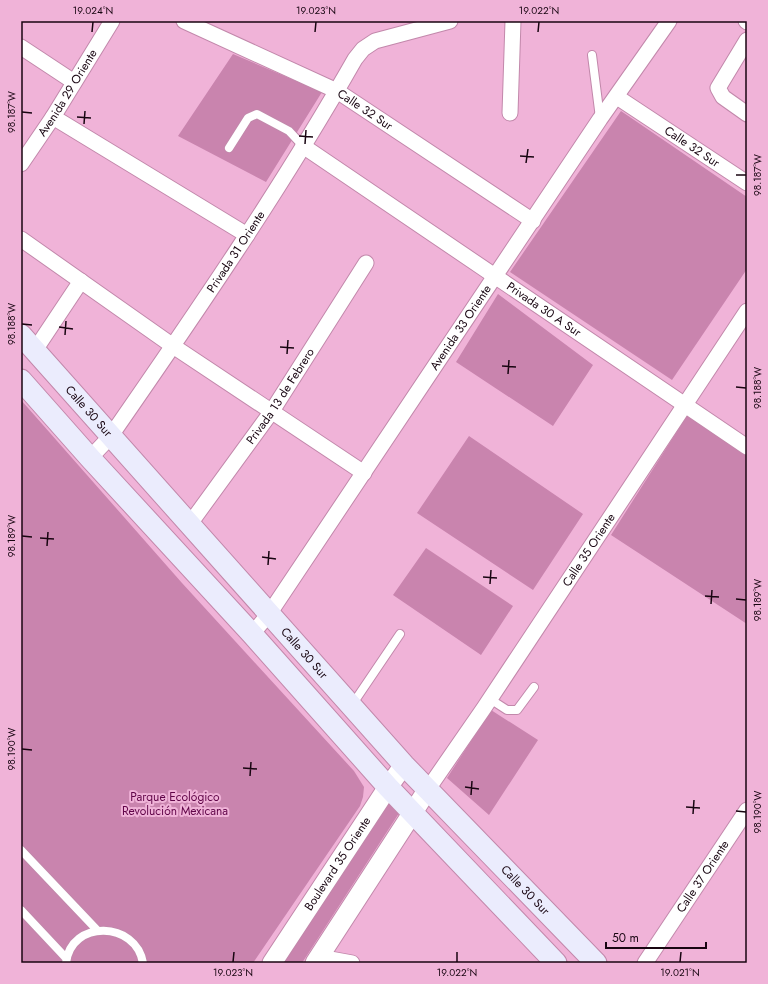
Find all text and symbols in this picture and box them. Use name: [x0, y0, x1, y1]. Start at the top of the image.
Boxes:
text: 19.024°N: [73, 3, 113, 18]
text: 19.023°N: [296, 3, 336, 18]
text: 19.022°N: [519, 3, 559, 18]
street label: Avenida 29 Oriente: [33, 46, 102, 140]
street label: Calle 32 Sur: [334, 85, 397, 135]
text: 98.187°W: [4, 91, 19, 133]
street label: Calle 32 Sur: [661, 122, 724, 172]
text: 98.187°W: [750, 154, 765, 196]
street label: Privada 31 Oriente: [202, 207, 269, 296]
street label: Privada 30 A Sur: [503, 277, 586, 342]
street label: Avenida 33 Oriente: [426, 281, 496, 374]
text: 98.188°W: [4, 303, 19, 345]
street label: Privada 13 de Febrero: [242, 344, 319, 448]
text: 98.188°W: [750, 367, 765, 409]
street label: Calle 30 Sur: [61, 381, 117, 442]
street label: Calle 35 Oriente: [558, 510, 620, 590]
text: 98.189°W: [4, 515, 19, 557]
text: 98.189°W: [750, 579, 765, 621]
street label: Calle 30 Sur: [276, 623, 333, 684]
text: 98.190°W: [4, 727, 19, 771]
park label: Parque Ecológico Revolución Mexicana: [122, 788, 228, 820]
text: 98.190°W: [750, 790, 765, 834]
street label: Boulevard 35 Oriente: [300, 813, 375, 914]
street label: Calle 37 Oriente: [672, 837, 733, 916]
street label: Calle 30 Sur: [497, 861, 554, 920]
scale bar: [606, 924, 706, 950]
text: 50 m: [612, 929, 639, 947]
text: 19.023°N: [213, 965, 253, 980]
text: 19.022°N: [437, 965, 477, 980]
text: 19.021°N: [660, 965, 700, 980]

